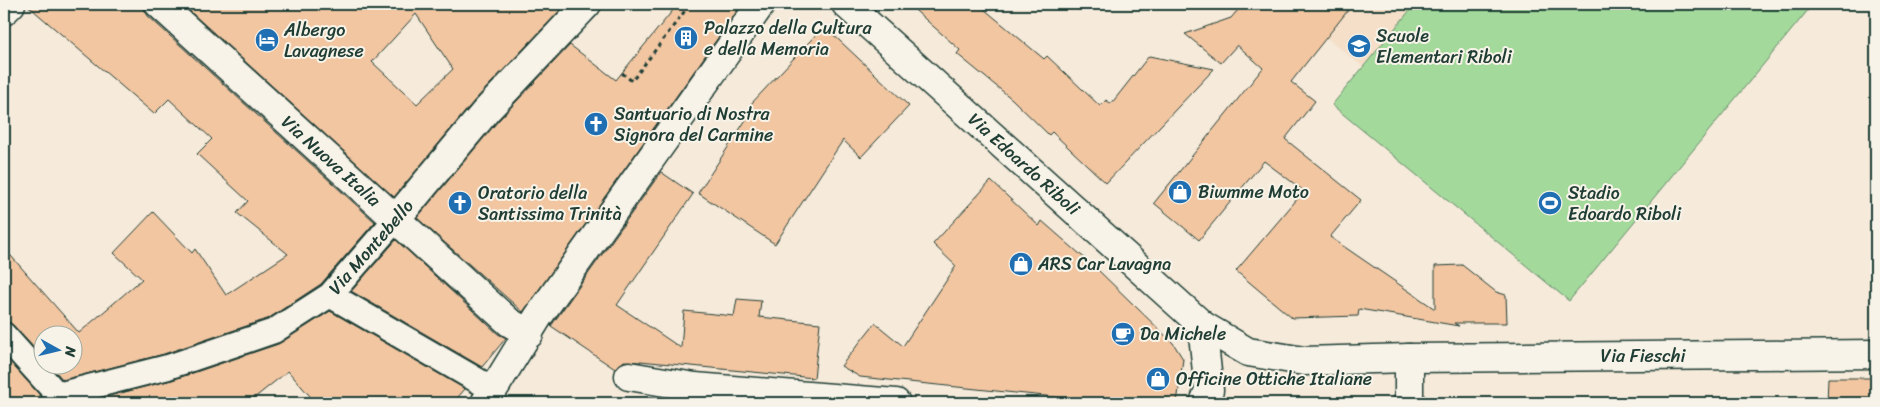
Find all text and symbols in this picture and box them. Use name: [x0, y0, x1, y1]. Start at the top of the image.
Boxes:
place label: Palazzo della Cultura e della Memoria: [704, 12, 872, 65]
place label: Albergo Lavagnese: [283, 14, 364, 67]
place label: Scuole Elementari Riboli: [1376, 20, 1513, 73]
building icon: Palazzo della Cultura e della Memoria: [673, 25, 699, 51]
hotel icon: Albergo Lavagnese: [254, 27, 280, 53]
school or university icon: Scuole Elementari Riboli: [1346, 33, 1372, 59]
place label: Santuario di Nostra Signora del Carmine: [614, 98, 773, 151]
street label: Via Edoardo Riboli: [960, 104, 1088, 224]
street label: Via Nuova Italia: [273, 107, 389, 216]
church icon: Santuario di Nostra Signora del Carmine: [583, 111, 609, 137]
place label: Biwmme Moto: [1198, 176, 1309, 208]
place label: Oratorio della Santissima Trinità: [478, 177, 622, 230]
place label: Stadio Edoardo Riboli: [1568, 177, 1682, 230]
shop icon: Biwmme Moto: [1167, 179, 1193, 205]
church icon: Oratorio della Santissima Trinità: [447, 190, 473, 216]
sports icon: Stadio Edoardo Riboli: [1537, 190, 1563, 216]
street label: Via Montebello: [320, 192, 422, 302]
place label: ARS Car Lavagna: [1037, 248, 1171, 280]
shop icon: ARS Car Lavagna: [1008, 251, 1034, 277]
place label: Da Michele: [1140, 318, 1226, 350]
cafe icon: Da Michele: [1110, 321, 1136, 347]
north arrow: [32, 324, 82, 374]
street label: Via Fieschi: [1600, 340, 1687, 372]
text: N: [57, 344, 84, 359]
place label: Officine Ottiche Italiane: [1176, 363, 1372, 395]
shop icon: Officine Ottiche Italiane: [1145, 366, 1171, 392]

